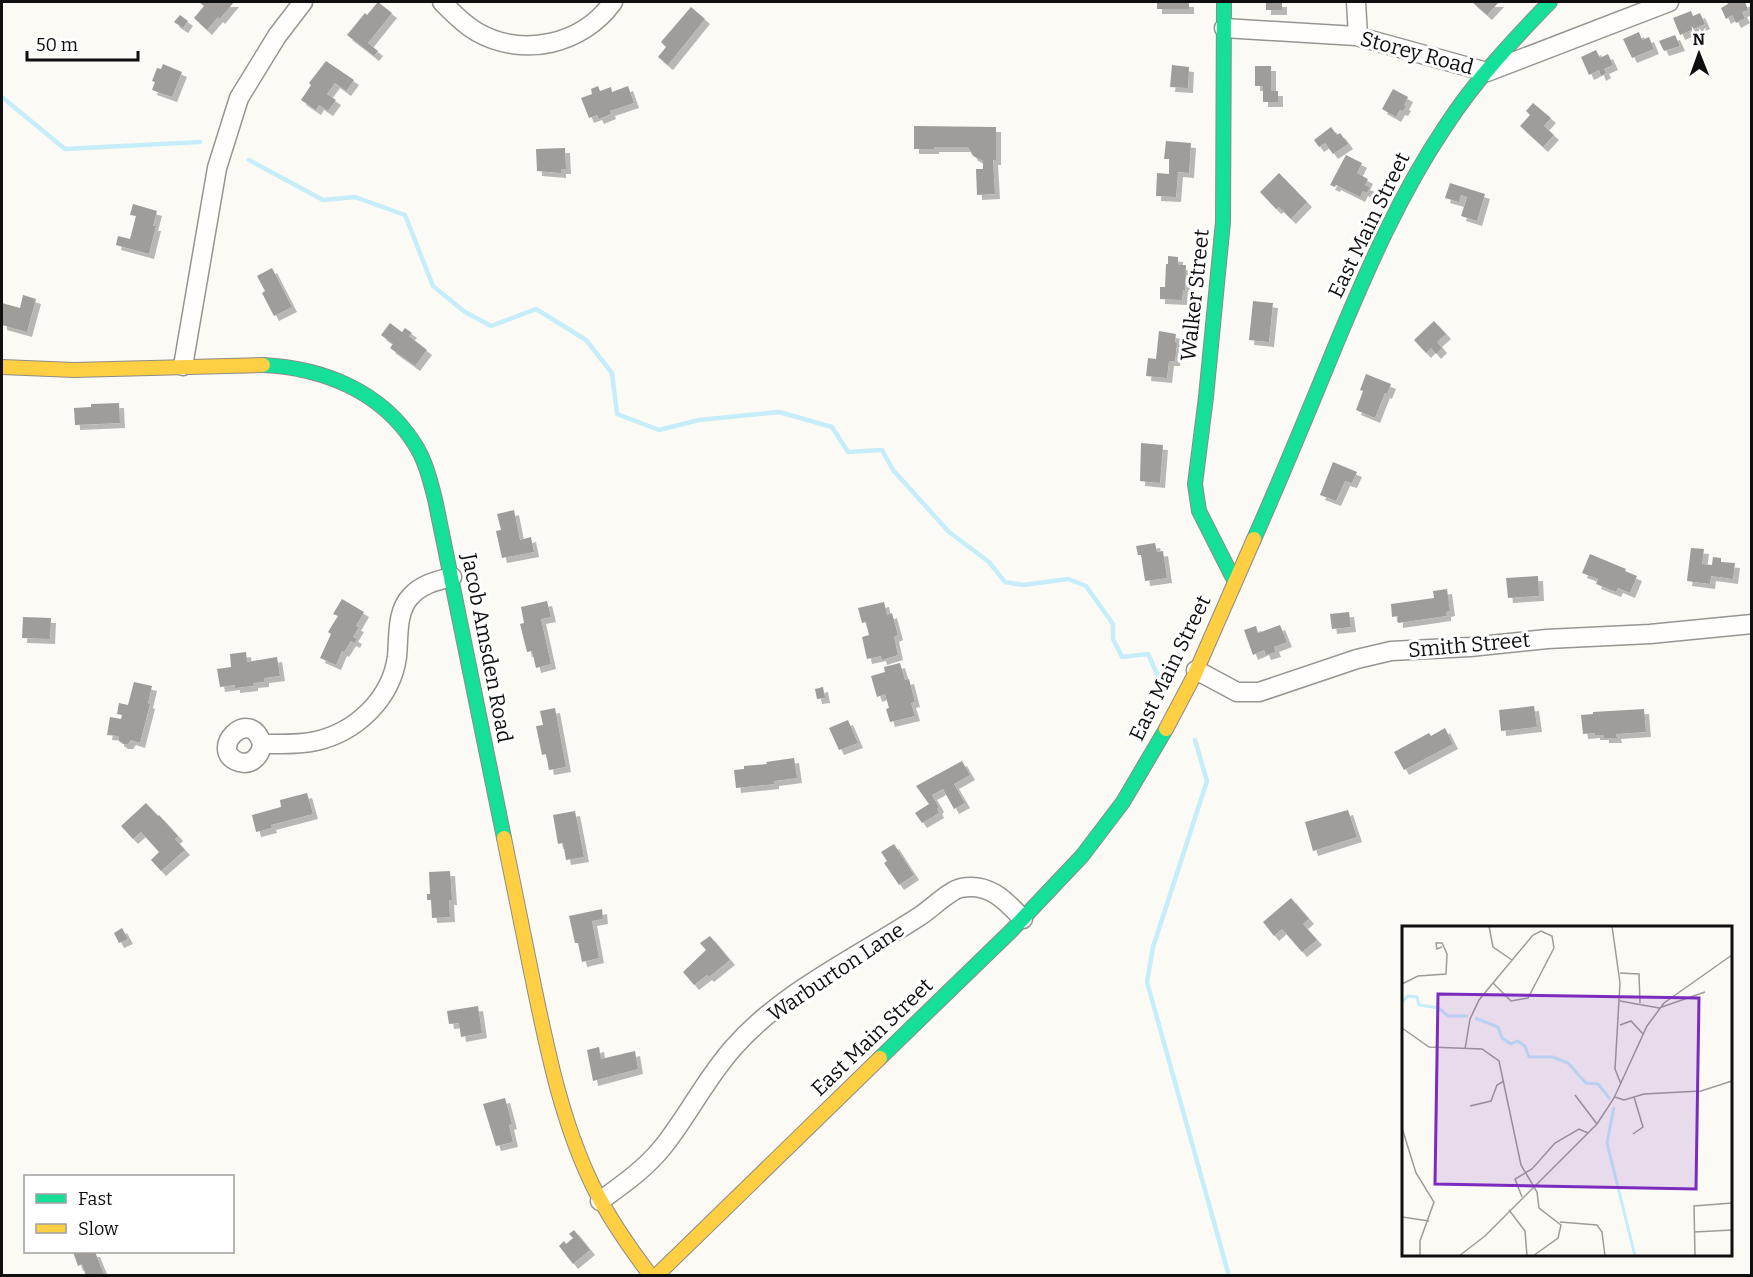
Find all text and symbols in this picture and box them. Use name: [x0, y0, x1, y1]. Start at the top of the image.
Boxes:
scale bar: [27, 24, 138, 62]
north arrow: [1669, 24, 1729, 84]
street label: Storey Road: [1357, 25, 1477, 81]
text: N: [1692, 30, 1705, 49]
text: 50 m: [36, 34, 78, 56]
street label: East Main Street: [1322, 148, 1416, 302]
street label: Walker Street: [1175, 227, 1215, 362]
street label: Jacob Amsden Road: [456, 550, 518, 745]
street label: East Main Street: [1123, 591, 1217, 745]
street label: Smith Street: [1407, 627, 1531, 663]
street label: Warburton Lane: [763, 917, 909, 1027]
inset map: [1402, 926, 1732, 1256]
street label: East Main Street: [806, 972, 938, 1102]
legend: [24, 1175, 234, 1253]
text: Fast: [78, 1188, 113, 1210]
text: Slow: [78, 1218, 119, 1240]

